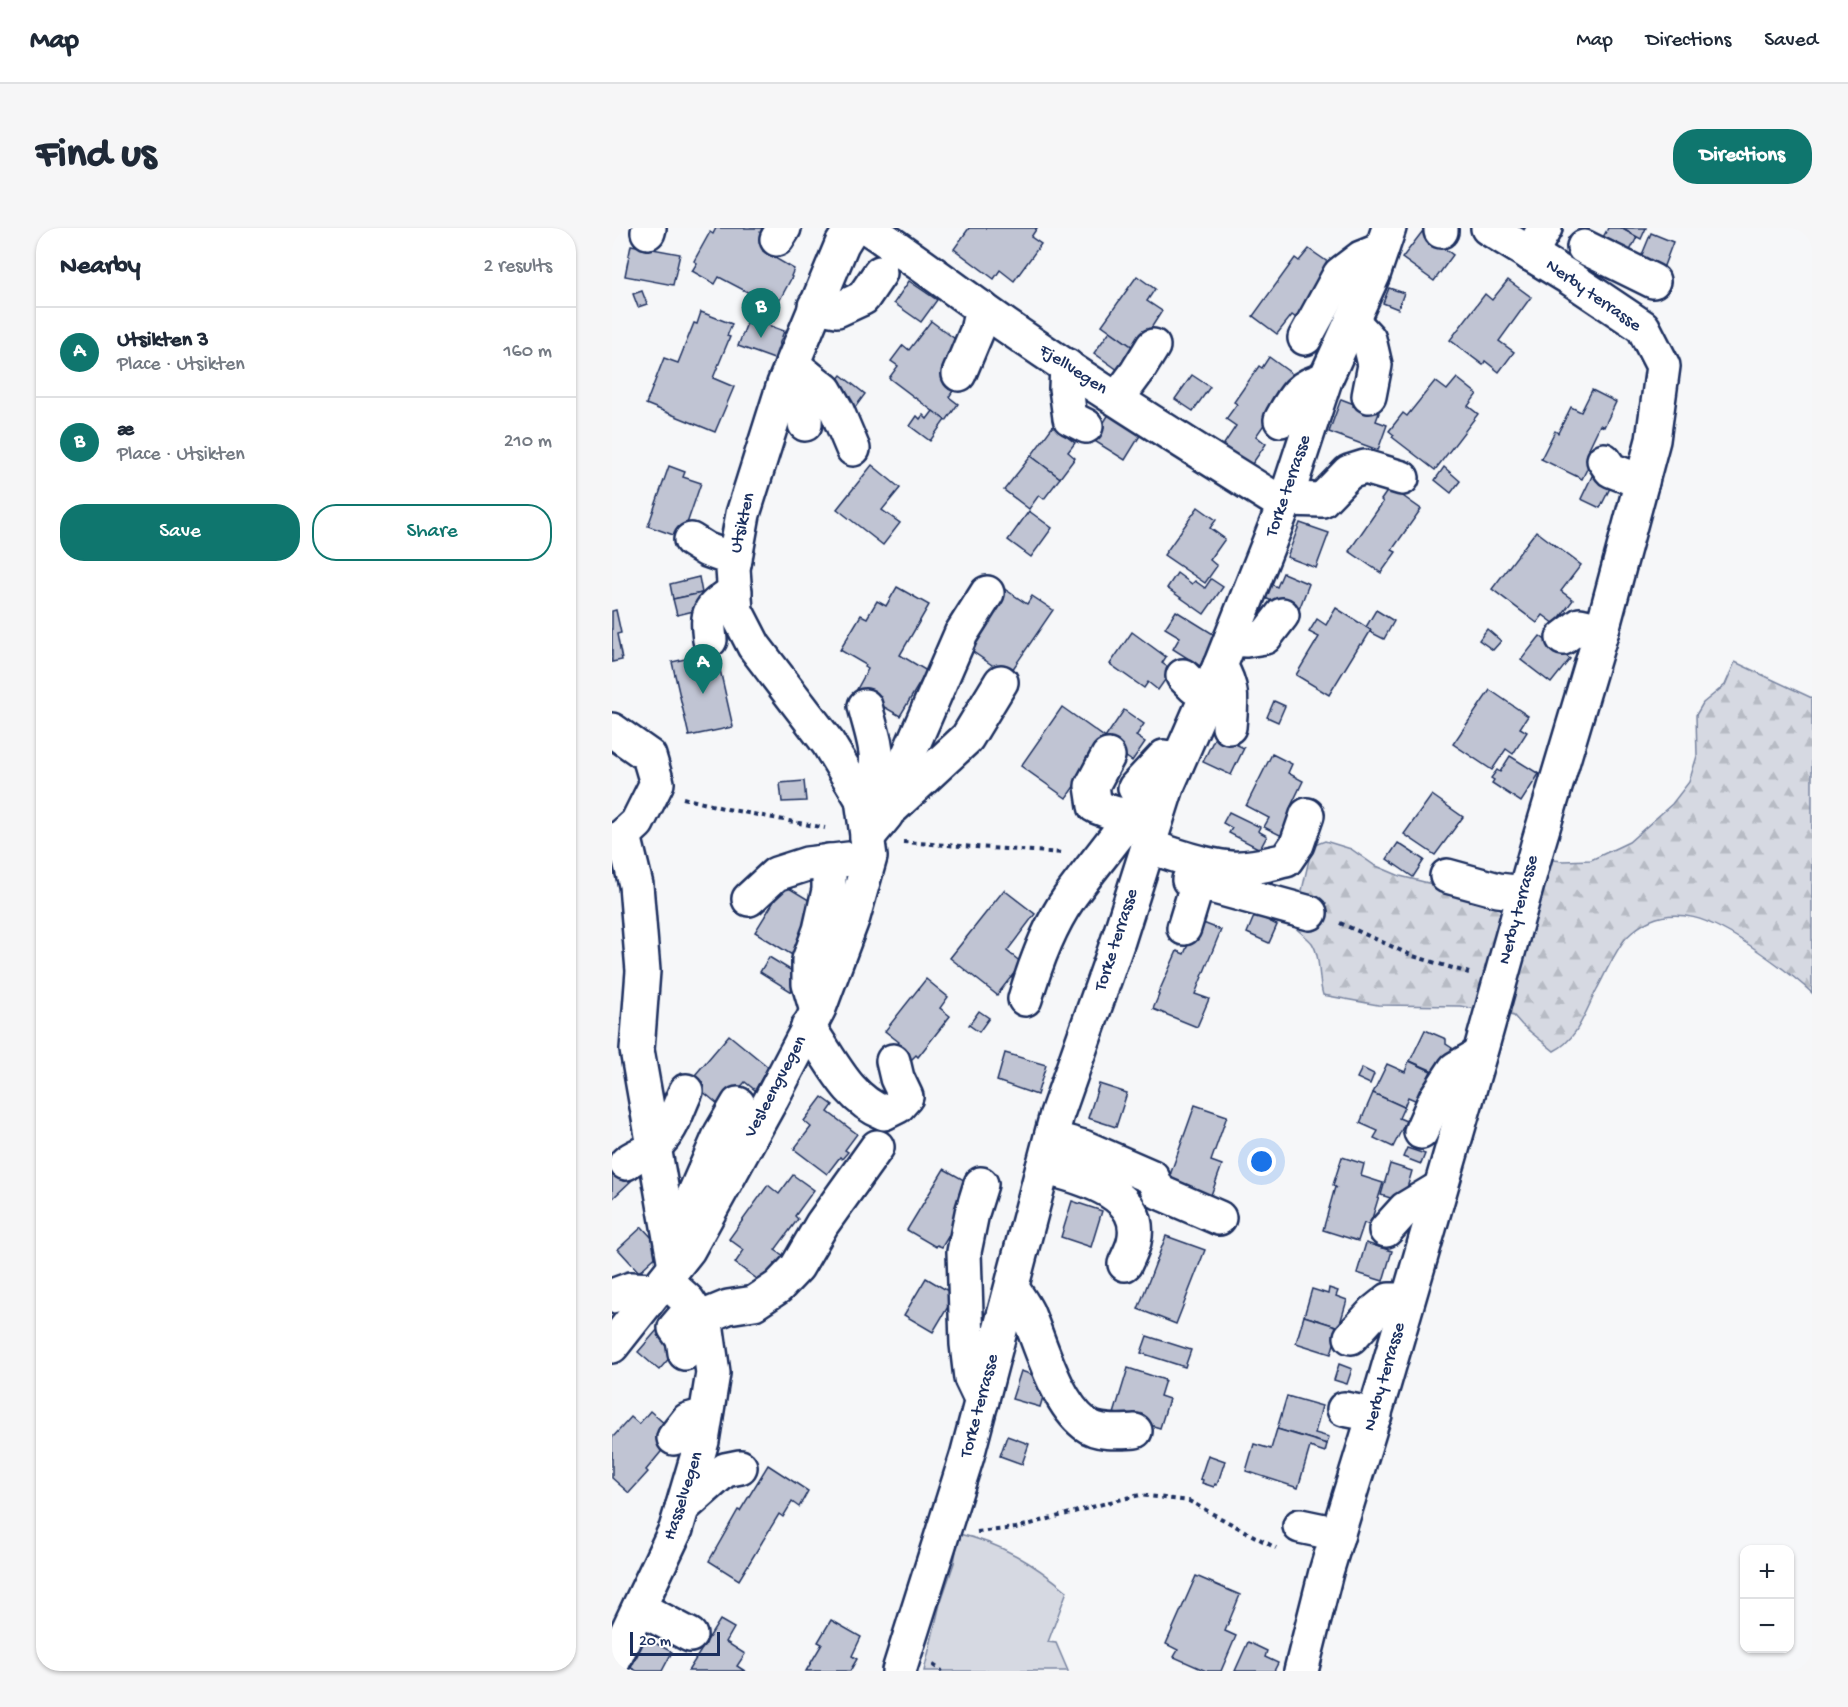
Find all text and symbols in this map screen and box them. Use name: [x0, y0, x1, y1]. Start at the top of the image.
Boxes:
text: Map: [30, 25, 79, 58]
text: Map: [1576, 29, 1613, 54]
text: Directions: [1646, 29, 1731, 54]
text: Saved: [1764, 29, 1818, 54]
button: Directions: [1673, 129, 1812, 184]
text: Find us: [36, 132, 156, 181]
text: Nearby: [60, 252, 141, 283]
street label: Nerby terrasse: [1541, 255, 1645, 337]
text: 2 results: [483, 256, 552, 279]
pin: B: [742, 288, 780, 338]
text: Utsikten 3: [117, 328, 209, 354]
street label: Fjellvegen: [1034, 340, 1111, 400]
text: A: [74, 341, 85, 364]
text: 160 m: [503, 341, 552, 364]
text: Place · Utsikten: [117, 354, 245, 377]
text: æ: [117, 418, 134, 444]
text: B: [74, 431, 85, 454]
text: 210 m: [504, 431, 552, 454]
street label: Torke terrasse: [1261, 432, 1316, 541]
text: Place · Utsikten: [117, 444, 245, 467]
street label: Utsikten: [726, 490, 760, 555]
button: Save: [60, 504, 300, 561]
button: Share: [312, 504, 552, 561]
pin: A: [684, 644, 722, 694]
street label: Nerby terrasse: [1494, 853, 1544, 967]
street label: Torke terrasse: [1090, 886, 1144, 995]
street label: Vesleengvegen: [740, 1032, 812, 1143]
your location: [1247, 1147, 1276, 1176]
street label: Nerby terrasse: [1359, 1320, 1411, 1434]
street label: Torke terrasse: [956, 1351, 1004, 1461]
street label: Hasselvegen: [660, 1449, 708, 1543]
map controls: [1740, 1545, 1794, 1653]
button: +: [1740, 1545, 1794, 1599]
button: −: [1740, 1599, 1794, 1653]
scale bar: [630, 1629, 720, 1656]
text: 20 m: [639, 1633, 671, 1652]

